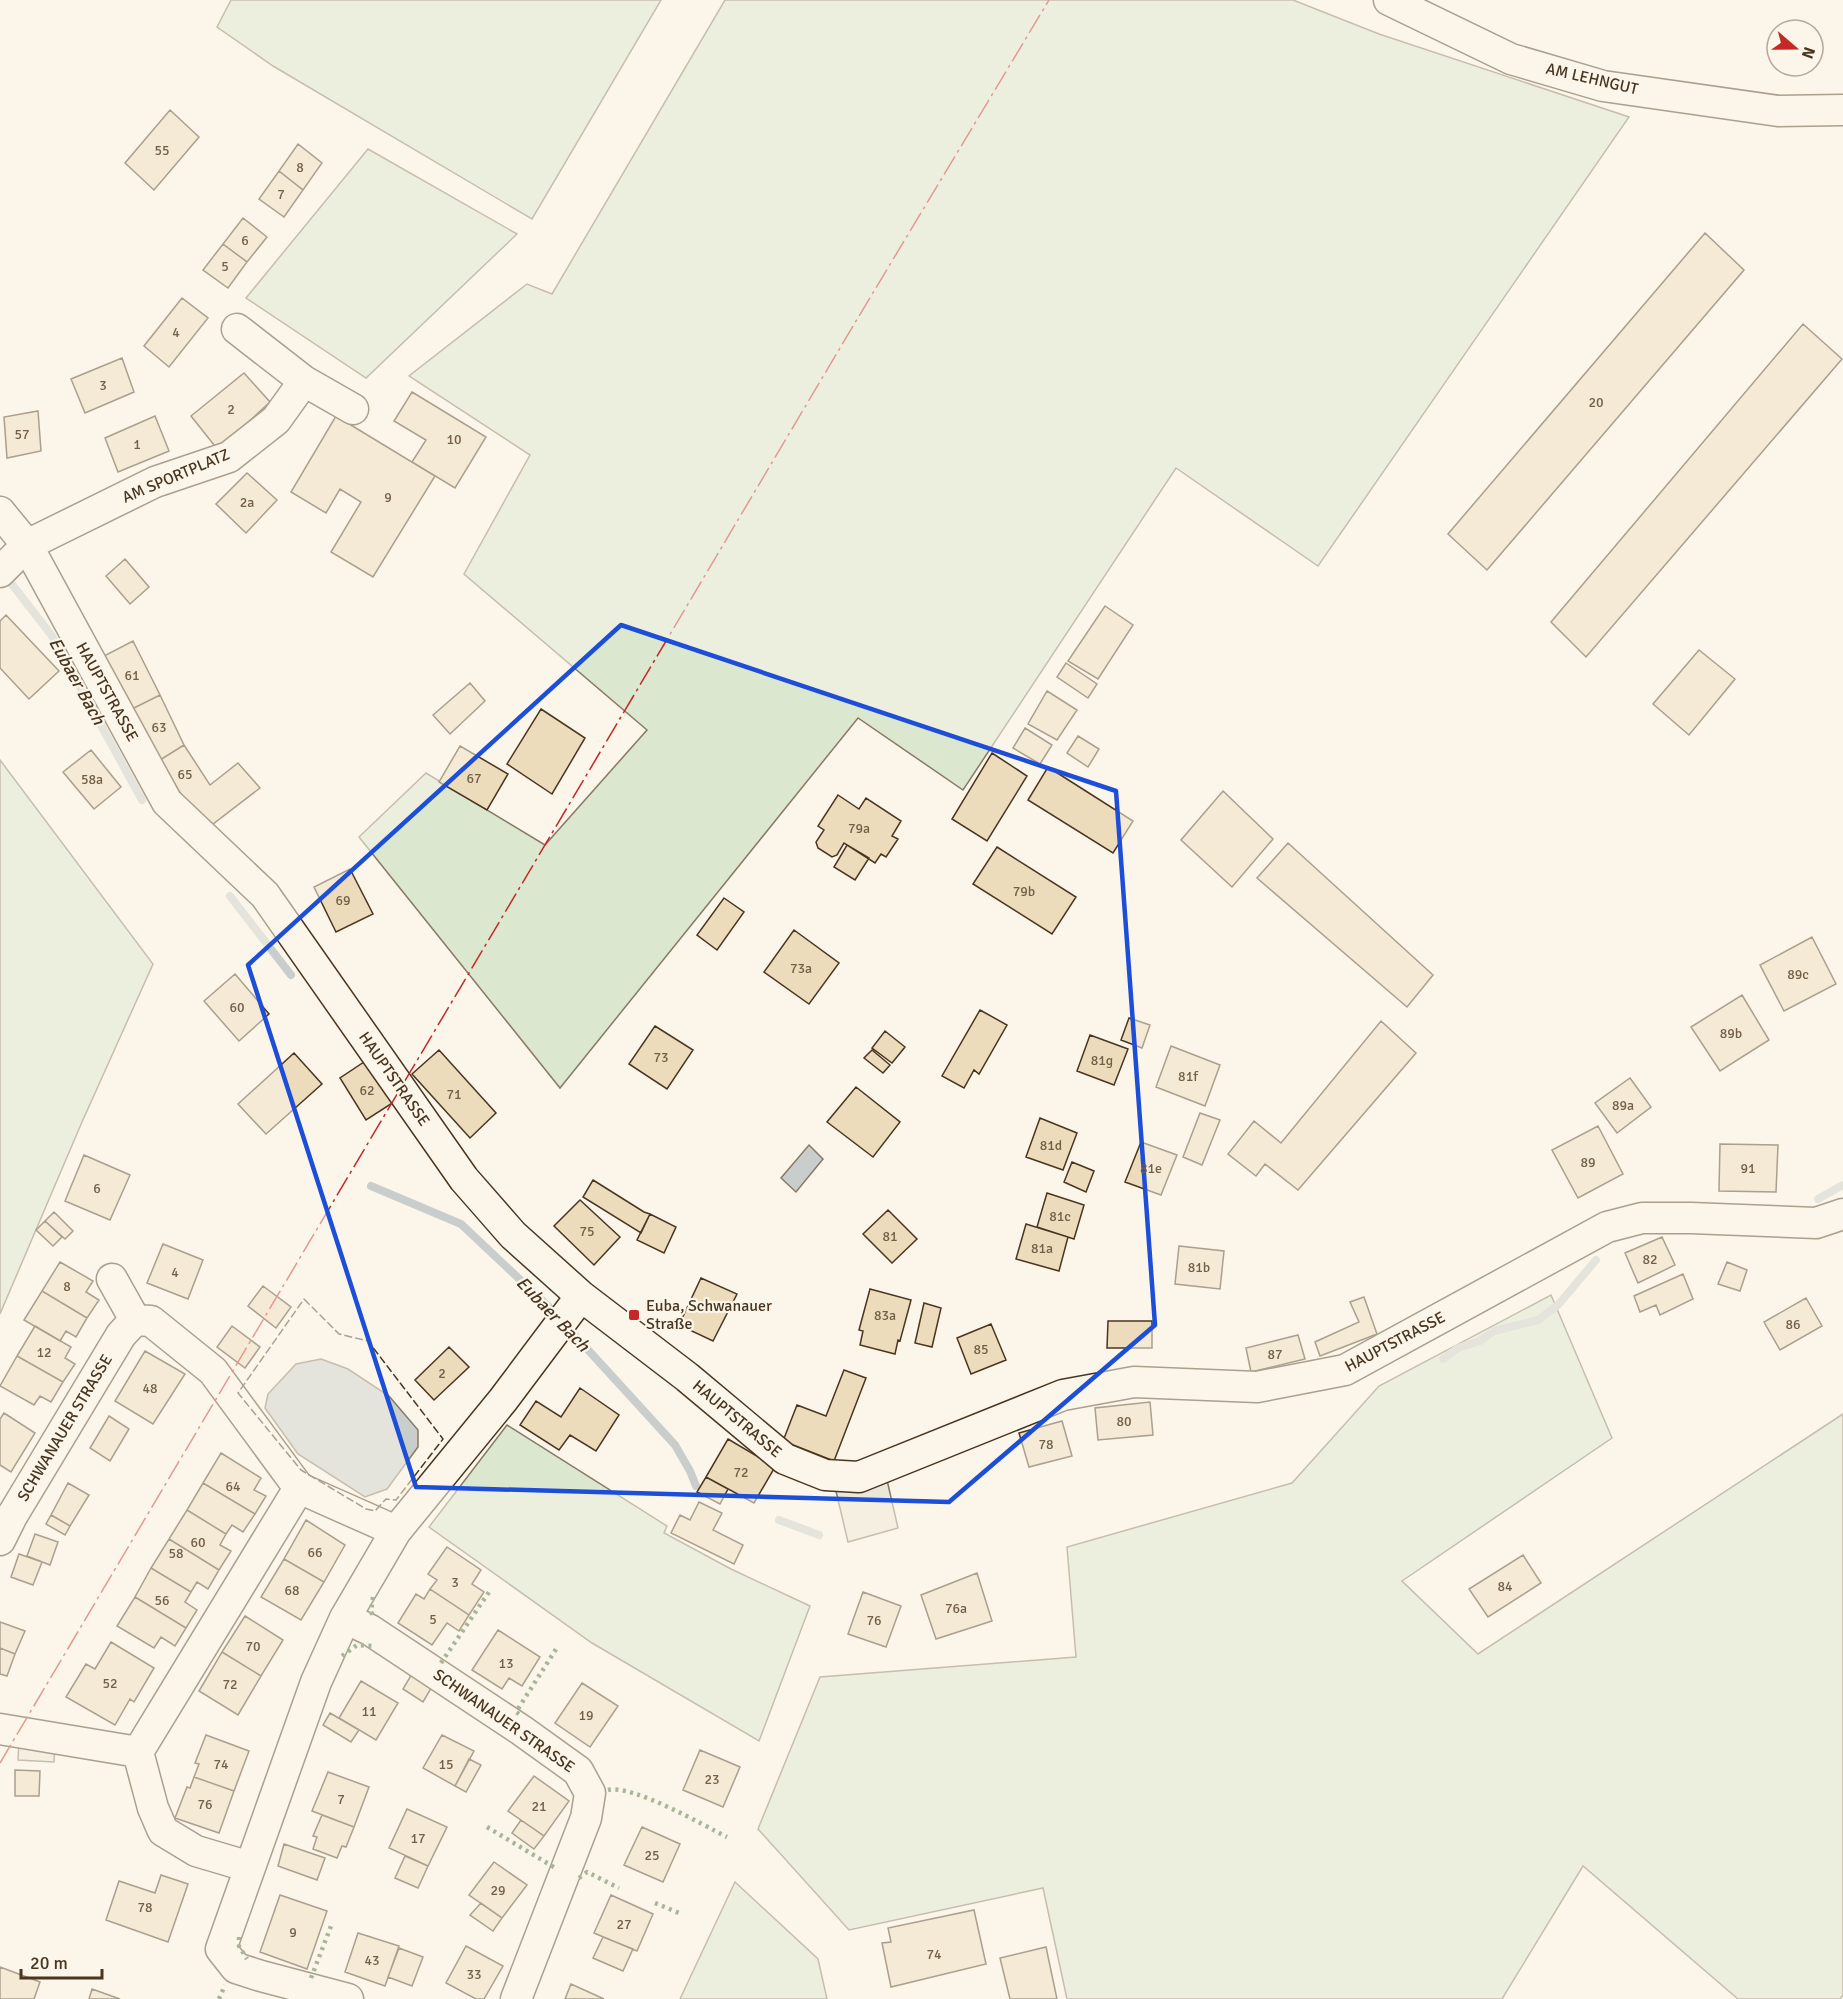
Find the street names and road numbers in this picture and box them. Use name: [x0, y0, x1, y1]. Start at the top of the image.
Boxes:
street label: AM LEHNGUT: [1544, 59, 1640, 99]
street label: AM SPORTPLATZ: [119, 444, 233, 508]
street label: HAUPTSTRASSE: [71, 639, 143, 745]
street label: HAUPTSTRASSE: [354, 1028, 434, 1130]
street label: HAUPTSTRASSE: [1342, 1307, 1448, 1377]
street label: SCHWANAUER STRASSE: [13, 1351, 117, 1505]
street label: HAUPTSTRASSE: [688, 1376, 786, 1462]
street label: SCHWANAUER STRASSE: [429, 1665, 579, 1777]

